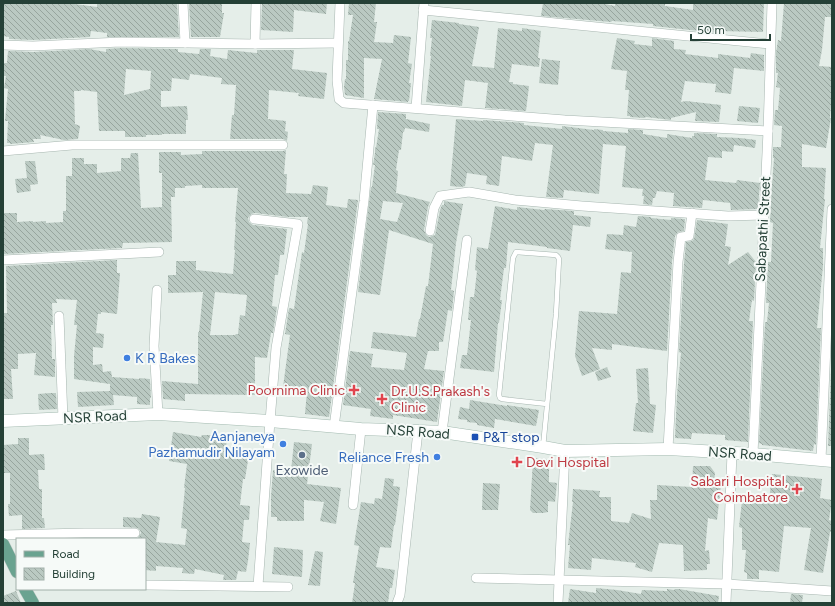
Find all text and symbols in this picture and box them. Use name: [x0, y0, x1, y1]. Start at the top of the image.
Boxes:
scale bar: [691, 16, 770, 42]
text: 50 m: [697, 23, 725, 37]
street label: Sabapathi Street: [752, 176, 774, 282]
place label: K R Bakes: [135, 350, 196, 367]
marker: K R Bakes: [122, 353, 132, 363]
place label: Poornima Clinic: [247, 382, 345, 399]
place label: Dr.U.S.Prakash's Clinic: [391, 383, 490, 416]
marker: Poornima Clinic: [348, 384, 360, 396]
marker: Dr.U.S.Prakash's Clinic: [376, 393, 388, 405]
street label: NSR Road: [63, 407, 127, 427]
street label: NSR Road: [386, 421, 450, 443]
place label: Aanjaneya Pazhamudir Nilayam: [148, 428, 275, 461]
place label: P&T stop: [483, 429, 539, 446]
marker: P&T stop: [470, 432, 480, 442]
marker: Aanjaneya Pazhamudir Nilayam: [278, 439, 288, 449]
street label: NSR Road: [708, 443, 772, 465]
place label: Reliance Fresh: [338, 449, 429, 466]
marker: Exowide: [297, 450, 307, 460]
marker: Reliance Fresh: [432, 452, 442, 462]
place label: Devi Hospital: [526, 454, 609, 471]
marker: Devi Hospital: [511, 456, 523, 468]
place label: Exowide: [276, 462, 329, 479]
place label: Sabari Hospital, Coimbatore: [690, 473, 788, 506]
marker: Sabari Hospital, Coimbatore: [791, 483, 803, 495]
legend: [16, 538, 146, 590]
text: Road: [52, 547, 80, 561]
text: Building: [52, 567, 95, 581]

